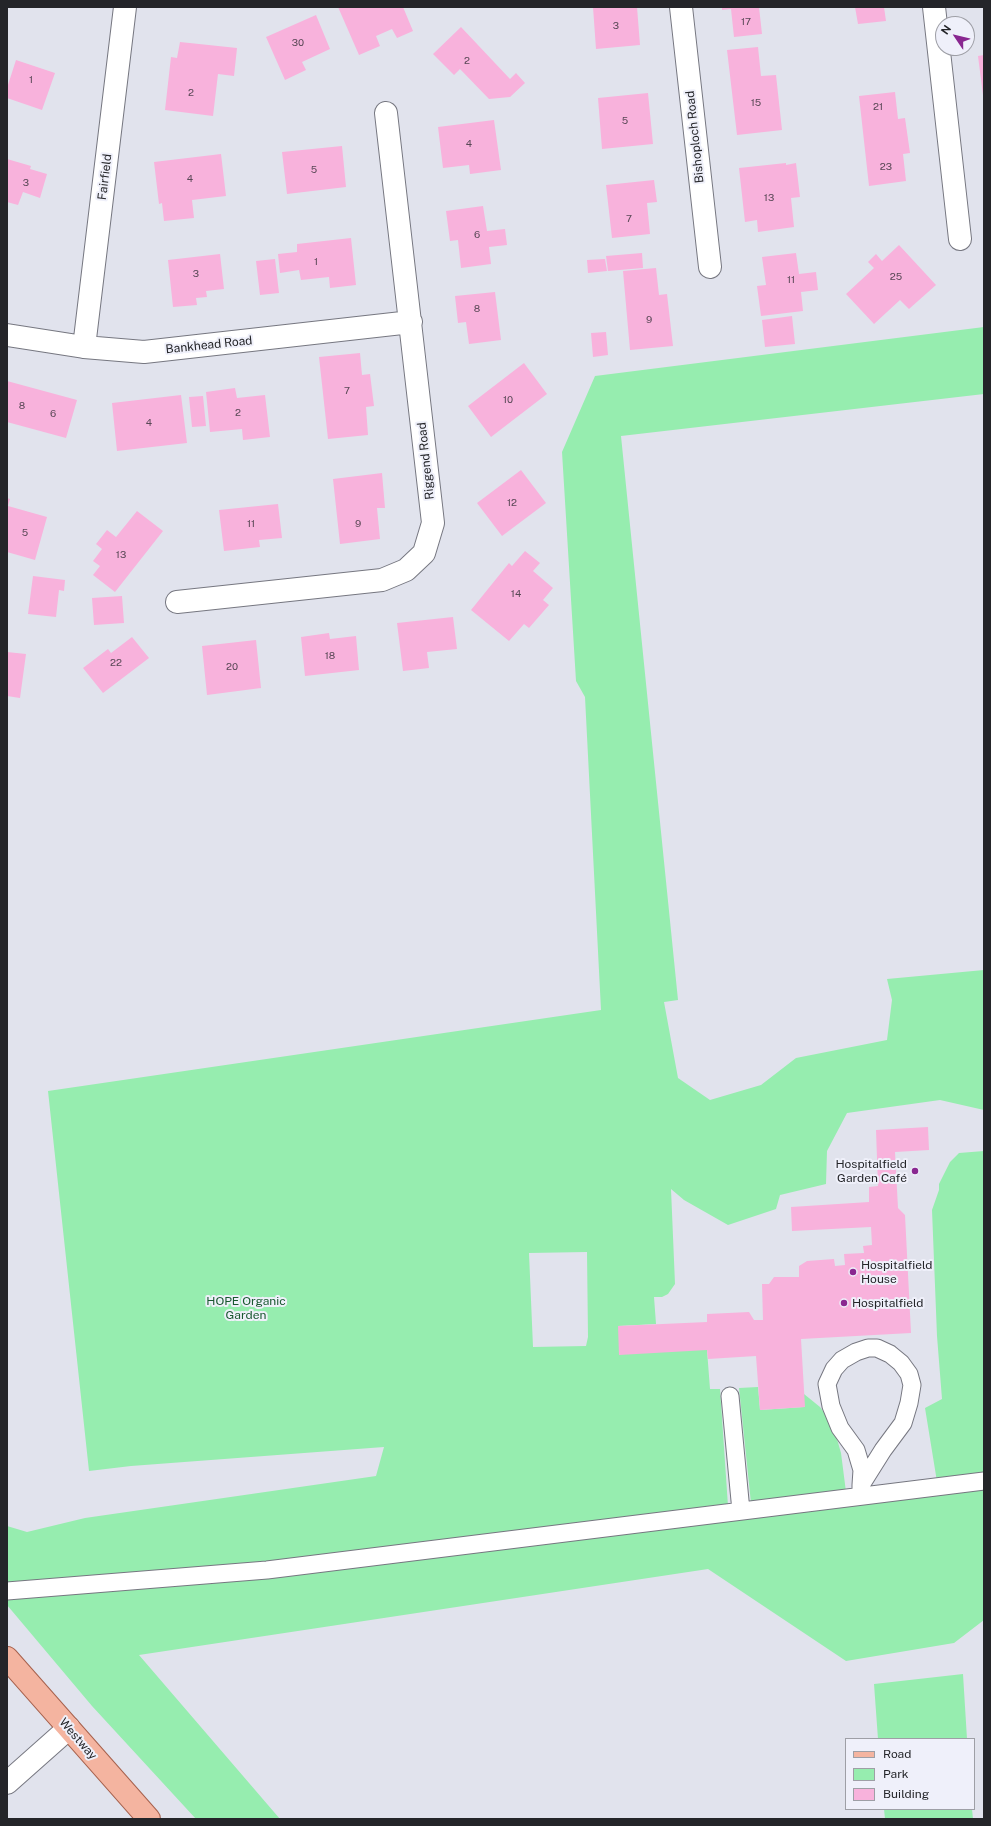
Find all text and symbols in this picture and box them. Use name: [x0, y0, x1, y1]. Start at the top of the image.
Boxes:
house number: 17: [741, 16, 751, 28]
north arrow: [935, 16, 975, 56]
house number: 3: [613, 20, 619, 32]
text: N: [939, 23, 953, 37]
house number: 30: [292, 37, 304, 49]
house number: 2: [464, 55, 470, 67]
house number: 1: [29, 74, 33, 86]
house number: 2: [188, 87, 194, 99]
street label: Bishoploch Road: [683, 90, 707, 184]
house number: 15: [751, 97, 761, 109]
house number: 21: [873, 101, 883, 113]
house number: 5: [622, 115, 628, 127]
house number: 4: [466, 138, 472, 150]
street label: Fairfield: [95, 153, 115, 201]
house number: 23: [880, 161, 892, 173]
house number: 5: [311, 164, 317, 176]
house number: 4: [187, 173, 193, 185]
house number: 3: [23, 177, 29, 189]
house number: 13: [764, 192, 774, 204]
house number: 7: [626, 213, 632, 225]
house number: 6: [474, 229, 480, 241]
house number: 1: [314, 256, 318, 268]
house number: 3: [193, 268, 199, 280]
house number: 25: [890, 271, 902, 283]
house number: 11: [787, 274, 795, 286]
house number: 8: [474, 303, 480, 315]
house number: 9: [646, 314, 652, 326]
street label: Bankhead Road: [165, 333, 253, 357]
house number: 7: [344, 385, 350, 397]
house number: 10: [503, 394, 513, 406]
house number: 8: [19, 400, 25, 412]
house number: 2: [235, 407, 241, 419]
house number: 6: [50, 408, 56, 420]
house number: 4: [146, 417, 152, 429]
street label: Riggend Road: [415, 422, 437, 500]
house number: 12: [507, 497, 517, 509]
house number: 11: [247, 518, 255, 530]
house number: 9: [355, 518, 361, 530]
house number: 5: [22, 527, 28, 539]
house number: 13: [116, 549, 126, 561]
house number: 14: [511, 588, 521, 600]
house number: 18: [325, 650, 335, 662]
house number: 22: [110, 657, 122, 669]
house number: 20: [226, 661, 238, 673]
place label: Hospitalfield Garden Café: [836, 1157, 907, 1185]
marker: Hospitalfield Garden Café: [910, 1166, 920, 1176]
place label: Hospitalfield House: [861, 1258, 932, 1286]
marker: Hospitalfield House: [848, 1267, 858, 1277]
park label: HOPE Organic Garden: [206, 1294, 286, 1322]
place label: Hospitalfield: [852, 1296, 923, 1310]
marker: Hospitalfield: [839, 1298, 849, 1308]
street label: Westway: [56, 1715, 100, 1763]
legend: [845, 1738, 975, 1810]
text: Road: [883, 1747, 911, 1761]
text: Park: [883, 1767, 909, 1781]
text: Building: [883, 1787, 929, 1801]

